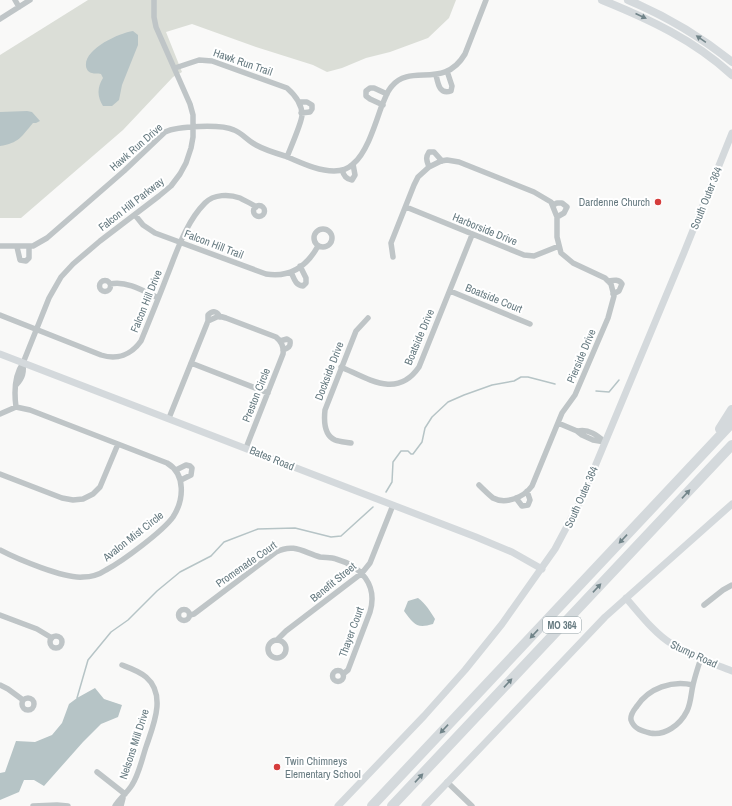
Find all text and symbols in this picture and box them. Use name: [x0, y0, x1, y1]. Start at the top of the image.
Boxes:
one-way arrow: [635, 13, 646, 19]
one-way arrow: [695, 35, 707, 42]
street label: Hawk Run Trail: [212, 45, 274, 79]
street label: Hawk Run Drive: [107, 120, 165, 174]
street label: South Outer 364: [687, 165, 725, 231]
street label: Falcon Hill Parkway: [95, 174, 167, 234]
place label: Dardenne Church: [579, 195, 650, 209]
marker: Dardenne Church: [653, 197, 663, 207]
street label: Harborside Drive: [451, 210, 519, 248]
street label: Falcon Hill Trail: [182, 226, 246, 262]
street label: Falcon Hill Drive: [127, 268, 165, 334]
street label: Boatside Court: [463, 280, 525, 316]
street label: Boatside Drive: [401, 307, 437, 367]
street label: Pierside Drive: [563, 327, 599, 385]
street label: Dockside Drive: [311, 340, 347, 402]
street label: Preston Circle: [239, 366, 273, 424]
street label: Bates Road: [248, 443, 296, 473]
street label: South Outer 364: [561, 464, 601, 530]
one-way arrow: [682, 489, 691, 499]
street label: Avalon Mist Circle: [99, 508, 166, 565]
one-way arrow: [618, 534, 627, 544]
street label: Promenade Court: [213, 538, 280, 590]
street label: Benefit Street: [307, 559, 359, 605]
one-way arrow: [592, 583, 602, 593]
street label: Thayer Court: [335, 604, 367, 659]
road number: MO 364: [543, 617, 581, 633]
one-way arrow: [529, 629, 538, 639]
street label: Stump Road: [668, 637, 720, 671]
one-way arrow: [503, 678, 513, 688]
street label: Nelsons Mill Drive: [116, 707, 152, 781]
one-way arrow: [440, 724, 449, 734]
place label: Twin Chimneys Elementary School: [285, 754, 361, 781]
marker: Twin Chimneys Elementary School: [272, 762, 282, 772]
one-way arrow: [414, 773, 423, 782]

